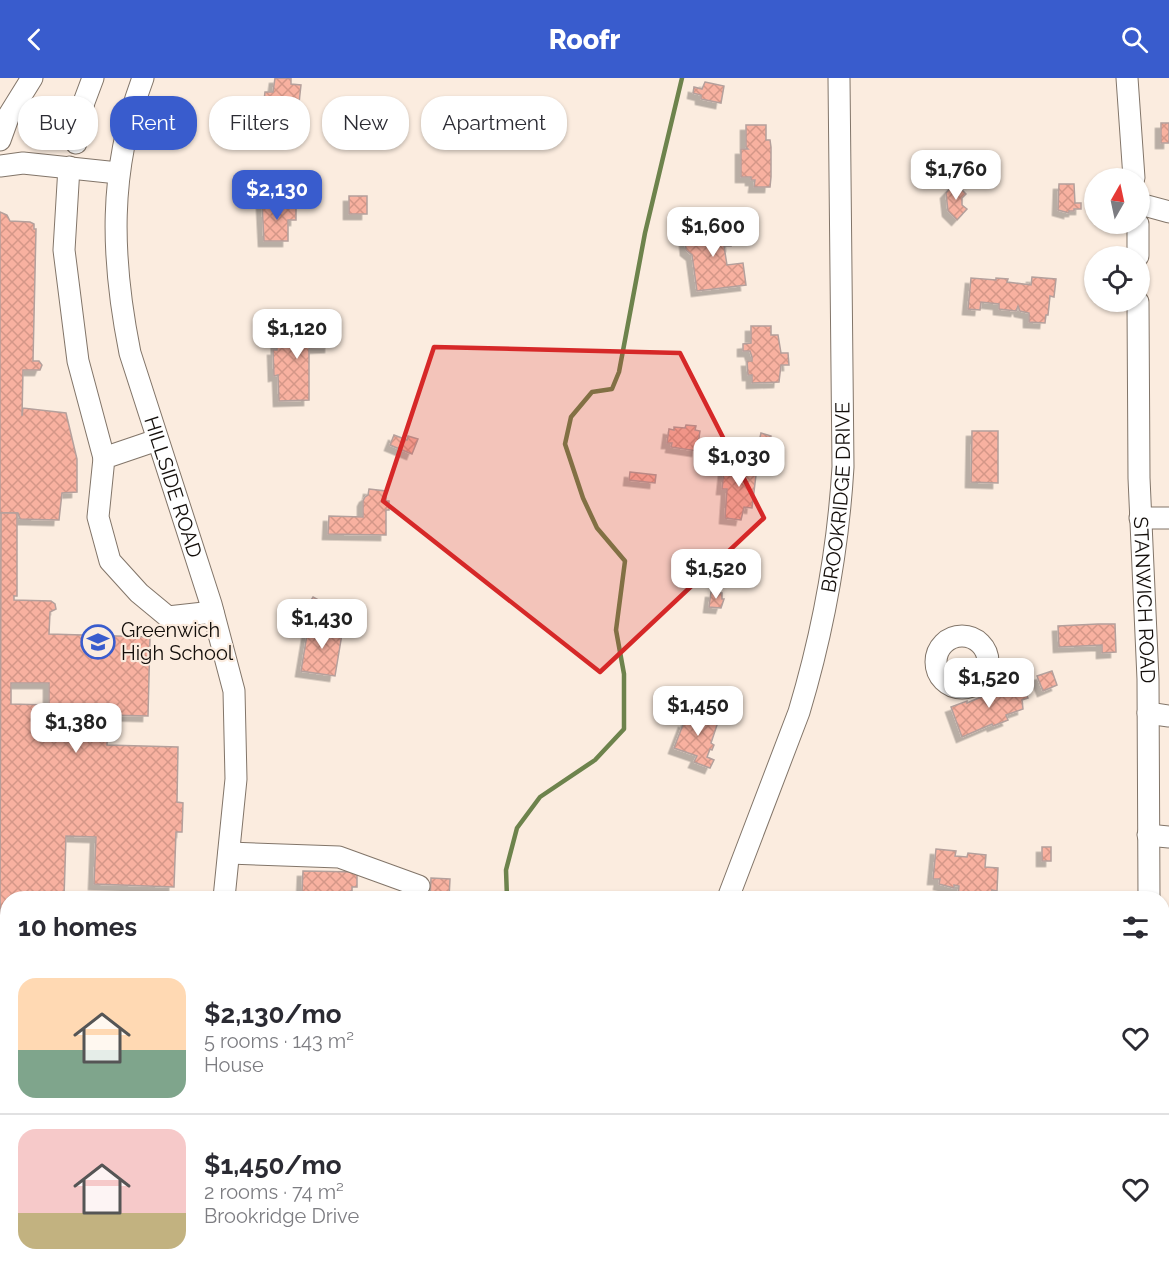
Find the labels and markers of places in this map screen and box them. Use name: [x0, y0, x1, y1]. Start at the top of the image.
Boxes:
pin: $1,760: [907, 150, 1005, 201]
pin: $2,130: [228, 170, 326, 221]
pin: $1,600: [664, 207, 762, 258]
pin: $1,120: [248, 309, 346, 360]
pin: $1,030: [690, 437, 788, 488]
pin: $1,520: [667, 549, 765, 600]
pin: $1,430: [273, 599, 371, 650]
place label: Greenwich High School: [121, 618, 234, 665]
school or university icon: Greenwich High School: [80, 624, 116, 660]
pin: $1,520: [940, 658, 1038, 709]
pin: $1,450: [649, 686, 747, 737]
pin: $1,380: [27, 703, 125, 754]

